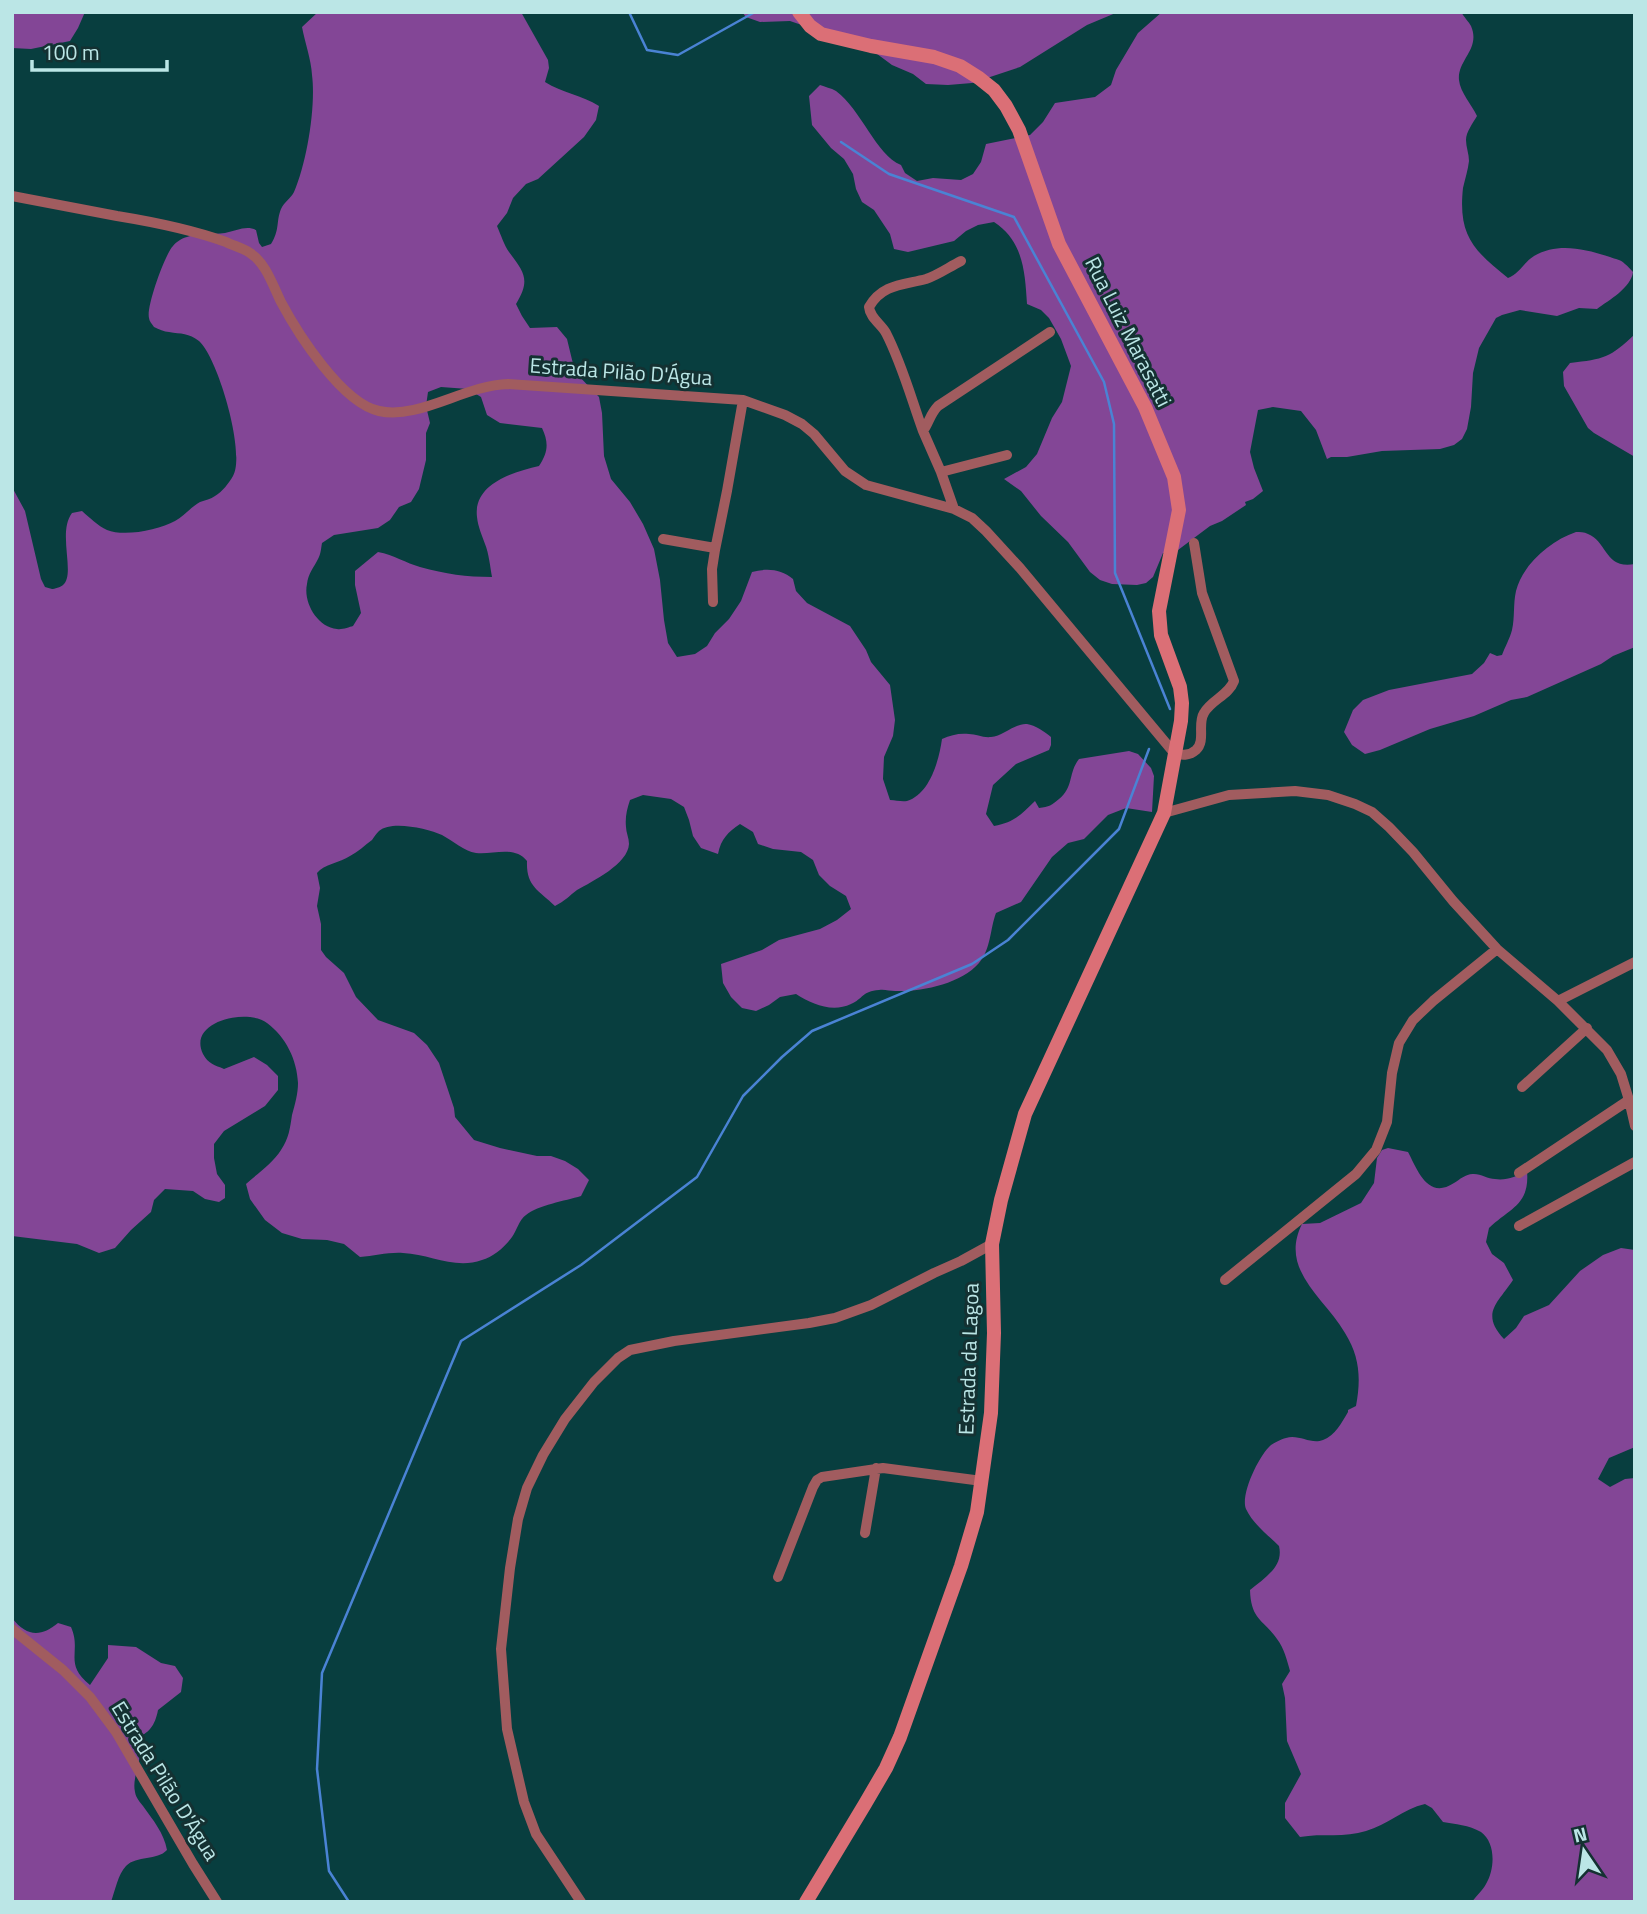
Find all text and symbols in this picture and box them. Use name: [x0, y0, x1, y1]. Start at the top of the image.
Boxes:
scale bar: [32, 28, 166, 72]
text: 100 m: [42, 36, 99, 68]
street label: Rua Luiz Marasatti: [1077, 251, 1181, 412]
street label: Estrada Pilão D'Água: [529, 349, 714, 393]
street label: Estrada da Lagoa: [949, 1282, 987, 1435]
street label: Estrada Pilão D'Água: [104, 1695, 228, 1867]
north arrow: [1549, 1816, 1619, 1886]
text: N: [1570, 1818, 1590, 1850]

